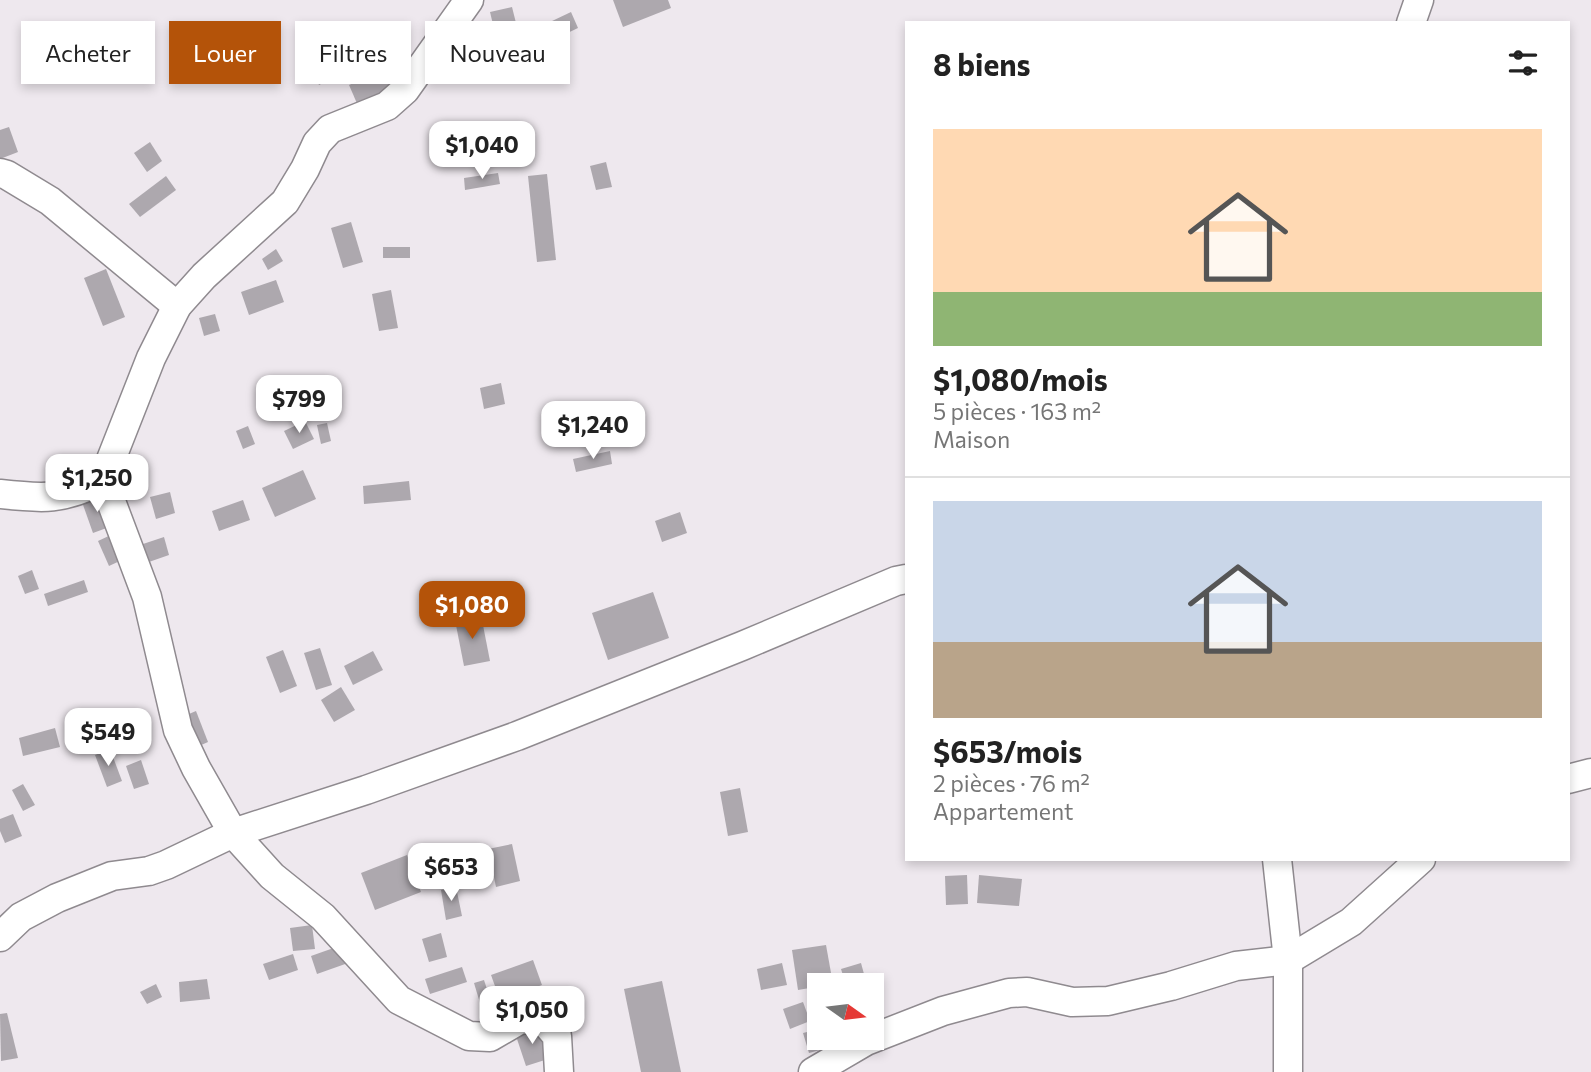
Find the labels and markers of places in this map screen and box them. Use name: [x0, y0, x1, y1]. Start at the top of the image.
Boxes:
pin: $1,040: [425, 122, 539, 181]
pin: $799: [258, 376, 340, 435]
pin: $1,240: [536, 402, 650, 461]
pin: $1,250: [40, 454, 154, 514]
pin: $1,080: [415, 582, 529, 641]
pin: $549: [67, 708, 149, 768]
pin: $653: [410, 844, 492, 903]
pin: $1,050: [475, 986, 589, 1046]

